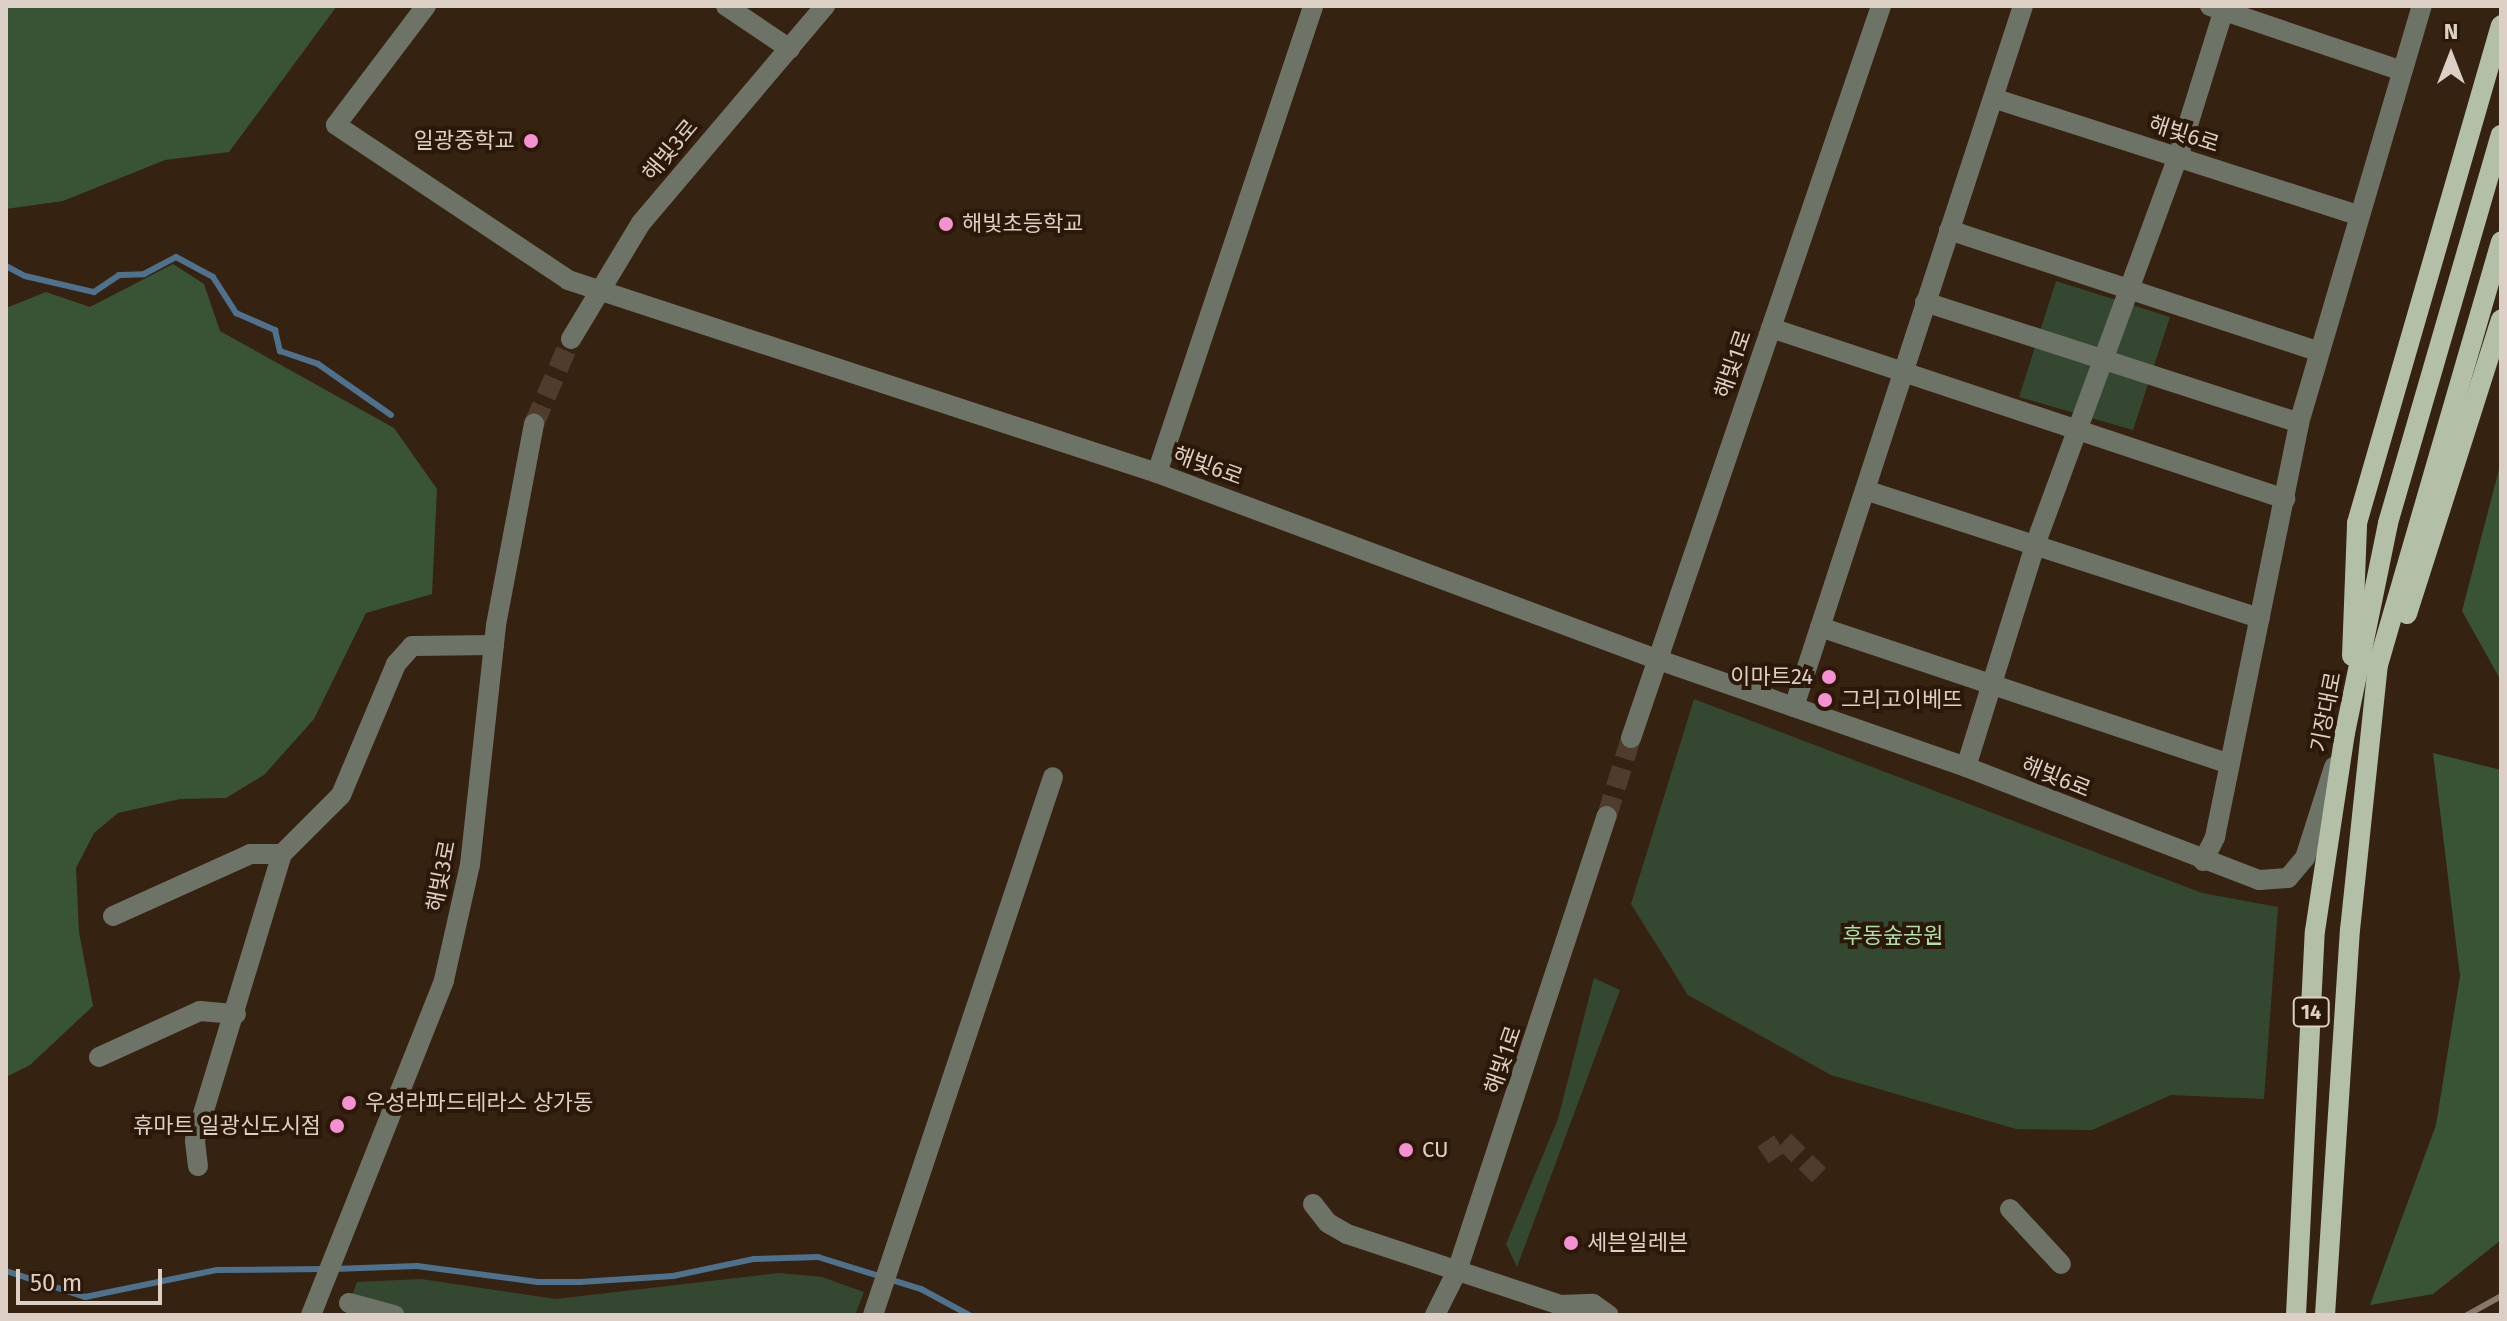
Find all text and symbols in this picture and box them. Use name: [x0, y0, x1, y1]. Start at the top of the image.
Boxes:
north arrow: [2411, 16, 2491, 96]
text: N: [2444, 18, 2458, 45]
street label: 해빛6로: [2145, 110, 2223, 158]
street label: 해빛3로: [637, 114, 703, 186]
place label: 일광중학교: [414, 128, 515, 154]
marker: 일광중학교: [522, 132, 540, 150]
place label: 해빛초등학교: [962, 211, 1083, 237]
marker: 해빛초등학교: [937, 215, 955, 233]
street label: 해빛1로: [1709, 326, 1757, 402]
street label: 해빛6로: [1169, 441, 1247, 491]
place label: 이마트24: [1730, 664, 1813, 690]
marker: 이마트24: [1820, 668, 1838, 686]
street label: 기장대로: [2305, 670, 2347, 754]
place label: 그리고이베뜨: [1841, 687, 1962, 713]
marker: 그리고이베뜨: [1816, 691, 1834, 709]
street label: 해빛6로: [2017, 751, 2095, 803]
street label: 해빛3로: [421, 838, 461, 914]
park label: 후동숲공원: [1842, 923, 1944, 949]
road number: 14: [2291, 996, 2331, 1028]
street label: 해빛1로: [1479, 1022, 1527, 1098]
place label: 우성라파드테라스 상가동: [365, 1090, 593, 1116]
marker: 우성라파드테라스 상가동: [340, 1094, 358, 1112]
place label: 휴마트 일광신도시점: [133, 1113, 321, 1139]
marker: 휴마트 일광신도시점: [328, 1117, 346, 1135]
place label: CU: [1422, 1137, 1449, 1163]
marker: CU: [1397, 1141, 1415, 1159]
place label: 세븐일레븐: [1587, 1230, 1688, 1256]
marker: 세븐일레븐: [1562, 1234, 1580, 1252]
scale bar: [20, 1253, 166, 1303]
text: 50 m: [30, 1269, 82, 1297]

